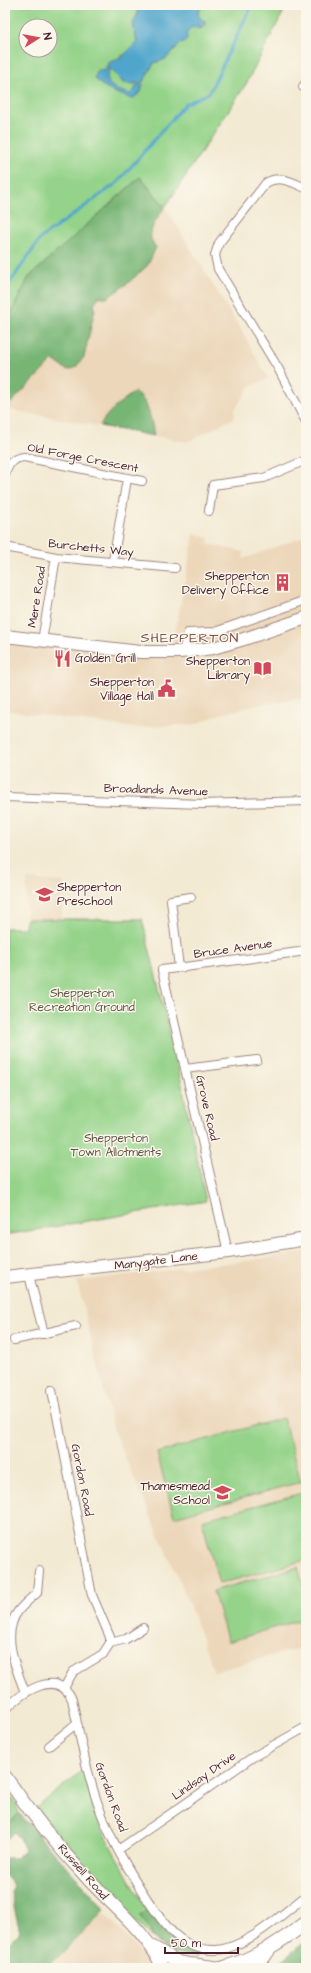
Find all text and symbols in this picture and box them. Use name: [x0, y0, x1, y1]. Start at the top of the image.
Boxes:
north arrow: [18, 18, 58, 58]
text: N: [39, 31, 55, 41]
street label: Old Forge Crescent: [26, 439, 140, 478]
street label: Burchetts Way: [47, 535, 135, 562]
street label: Mere Road: [24, 565, 50, 629]
place label: Shepperton Delivery Office: [182, 568, 269, 600]
building icon: Shepperton Delivery Office: [272, 573, 292, 593]
district label: SHEPPERTON: [141, 628, 239, 648]
restaurant icon: Golden Grill: [52, 648, 72, 668]
place label: Golden Grill: [75, 650, 136, 667]
place label: Shepperton Library: [186, 653, 250, 685]
library icon: Shepperton Library: [253, 658, 273, 678]
place label: Shepperton Village Hall: [90, 674, 154, 706]
public building icon: Shepperton Village Hall: [157, 679, 177, 699]
street label: Broadlands Avenue: [104, 780, 209, 800]
place label: Shepperton Preschool: [57, 879, 121, 910]
school or university icon: Shepperton Preschool: [34, 884, 54, 904]
street label: Bruce Avenue: [193, 935, 274, 963]
park label: Shepperton Recreation Ground: [29, 985, 135, 1016]
street label: Grove Road: [191, 1074, 223, 1142]
park label: Shepperton Town Allotments: [71, 1130, 161, 1161]
street label: Manygate Lane: [113, 1247, 199, 1276]
street label: Gordon Road: [67, 1443, 97, 1517]
place label: Thamesmead School: [141, 1478, 210, 1509]
school or university icon: Thamesmead School: [213, 1483, 233, 1503]
street label: Lindsay Drive: [169, 1747, 240, 1805]
street label: Gordon Road: [91, 1760, 131, 1834]
street label: Russell Road: [54, 1840, 112, 1904]
scale bar: [165, 1929, 238, 1955]
text: 50 m: [171, 1935, 202, 1952]

